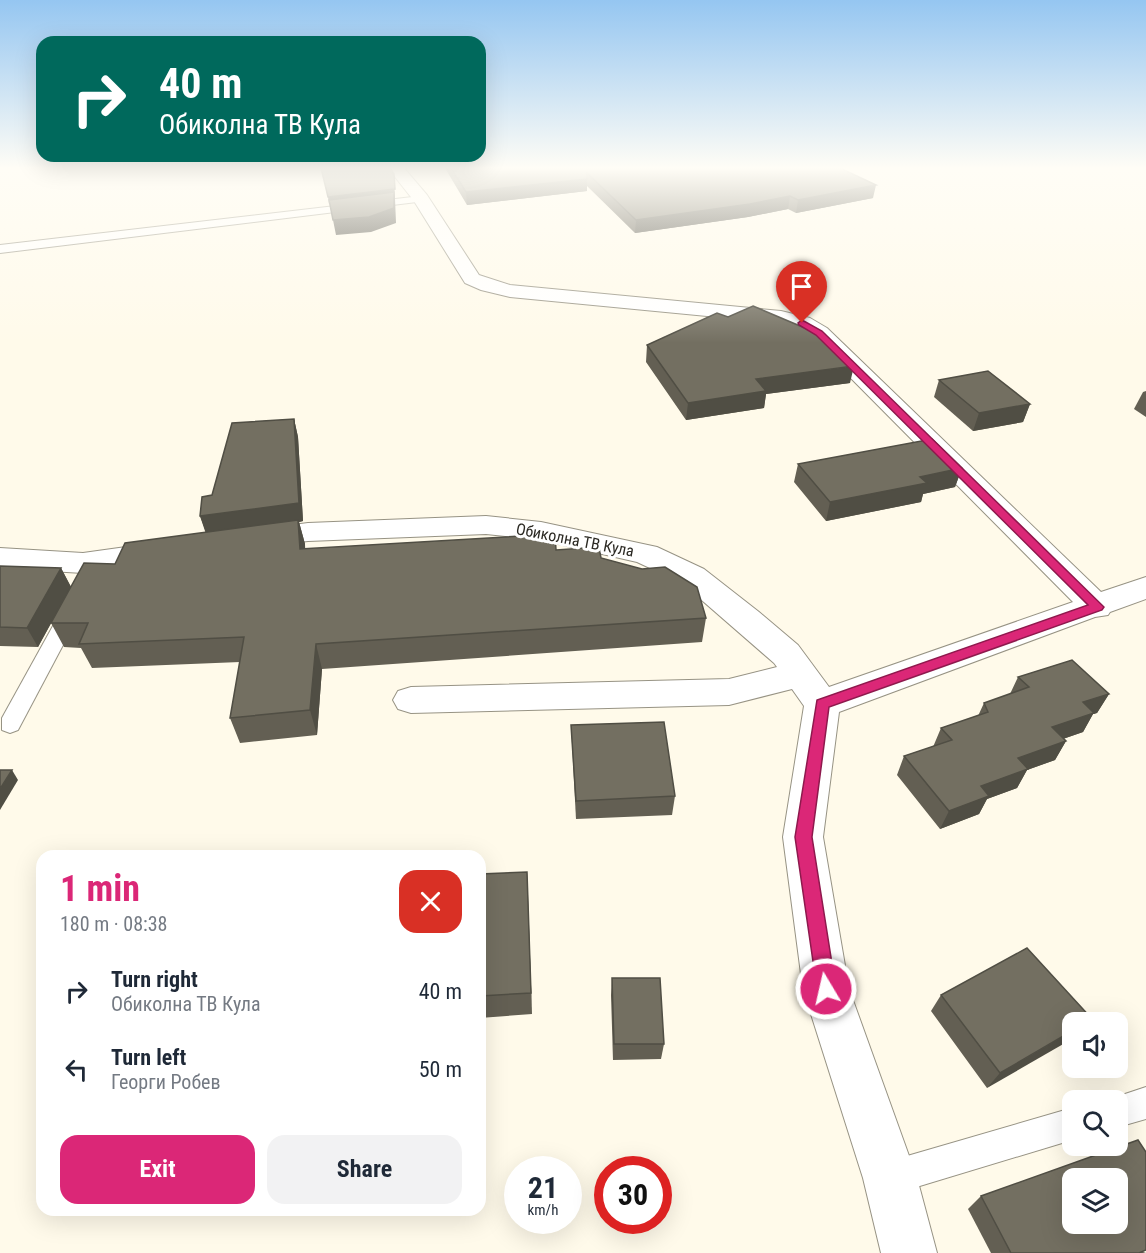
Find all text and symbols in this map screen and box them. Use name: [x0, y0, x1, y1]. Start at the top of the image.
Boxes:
text: 40 m: [159, 59, 242, 108]
icon: right: [60, 60, 138, 138]
text: Обиколна ТВ Кула: [159, 109, 361, 141]
pin: [776, 261, 827, 323]
icon: arrive: [785, 270, 818, 303]
street label: Обиколна ТВ Кула: [514, 519, 636, 561]
text: 1 min: [60, 868, 140, 910]
button: close: [399, 870, 462, 933]
text: 180 m · 08:38: [60, 912, 167, 936]
position arrow: [794, 957, 858, 1021]
text: Turn right: [111, 967, 198, 992]
icon: right: [60, 975, 93, 1008]
text: 40 m: [419, 979, 462, 1004]
text: Обиколна ТВ Кула: [111, 992, 261, 1016]
map controls: [1062, 1012, 1128, 1234]
button: sound: [1062, 1012, 1128, 1078]
text: Turn left: [111, 1045, 186, 1070]
icon: left: [60, 1053, 93, 1086]
text: 50 m: [419, 1057, 462, 1082]
text: Георги Робев: [111, 1070, 221, 1094]
button: search: [1062, 1090, 1128, 1156]
button: Exit: [60, 1135, 255, 1204]
button: Share: [267, 1135, 462, 1204]
speed limit sign: 30: [594, 1156, 672, 1234]
button: layers: [1062, 1168, 1128, 1234]
text: 21: [528, 1170, 558, 1205]
text: km/h: [528, 1201, 558, 1219]

